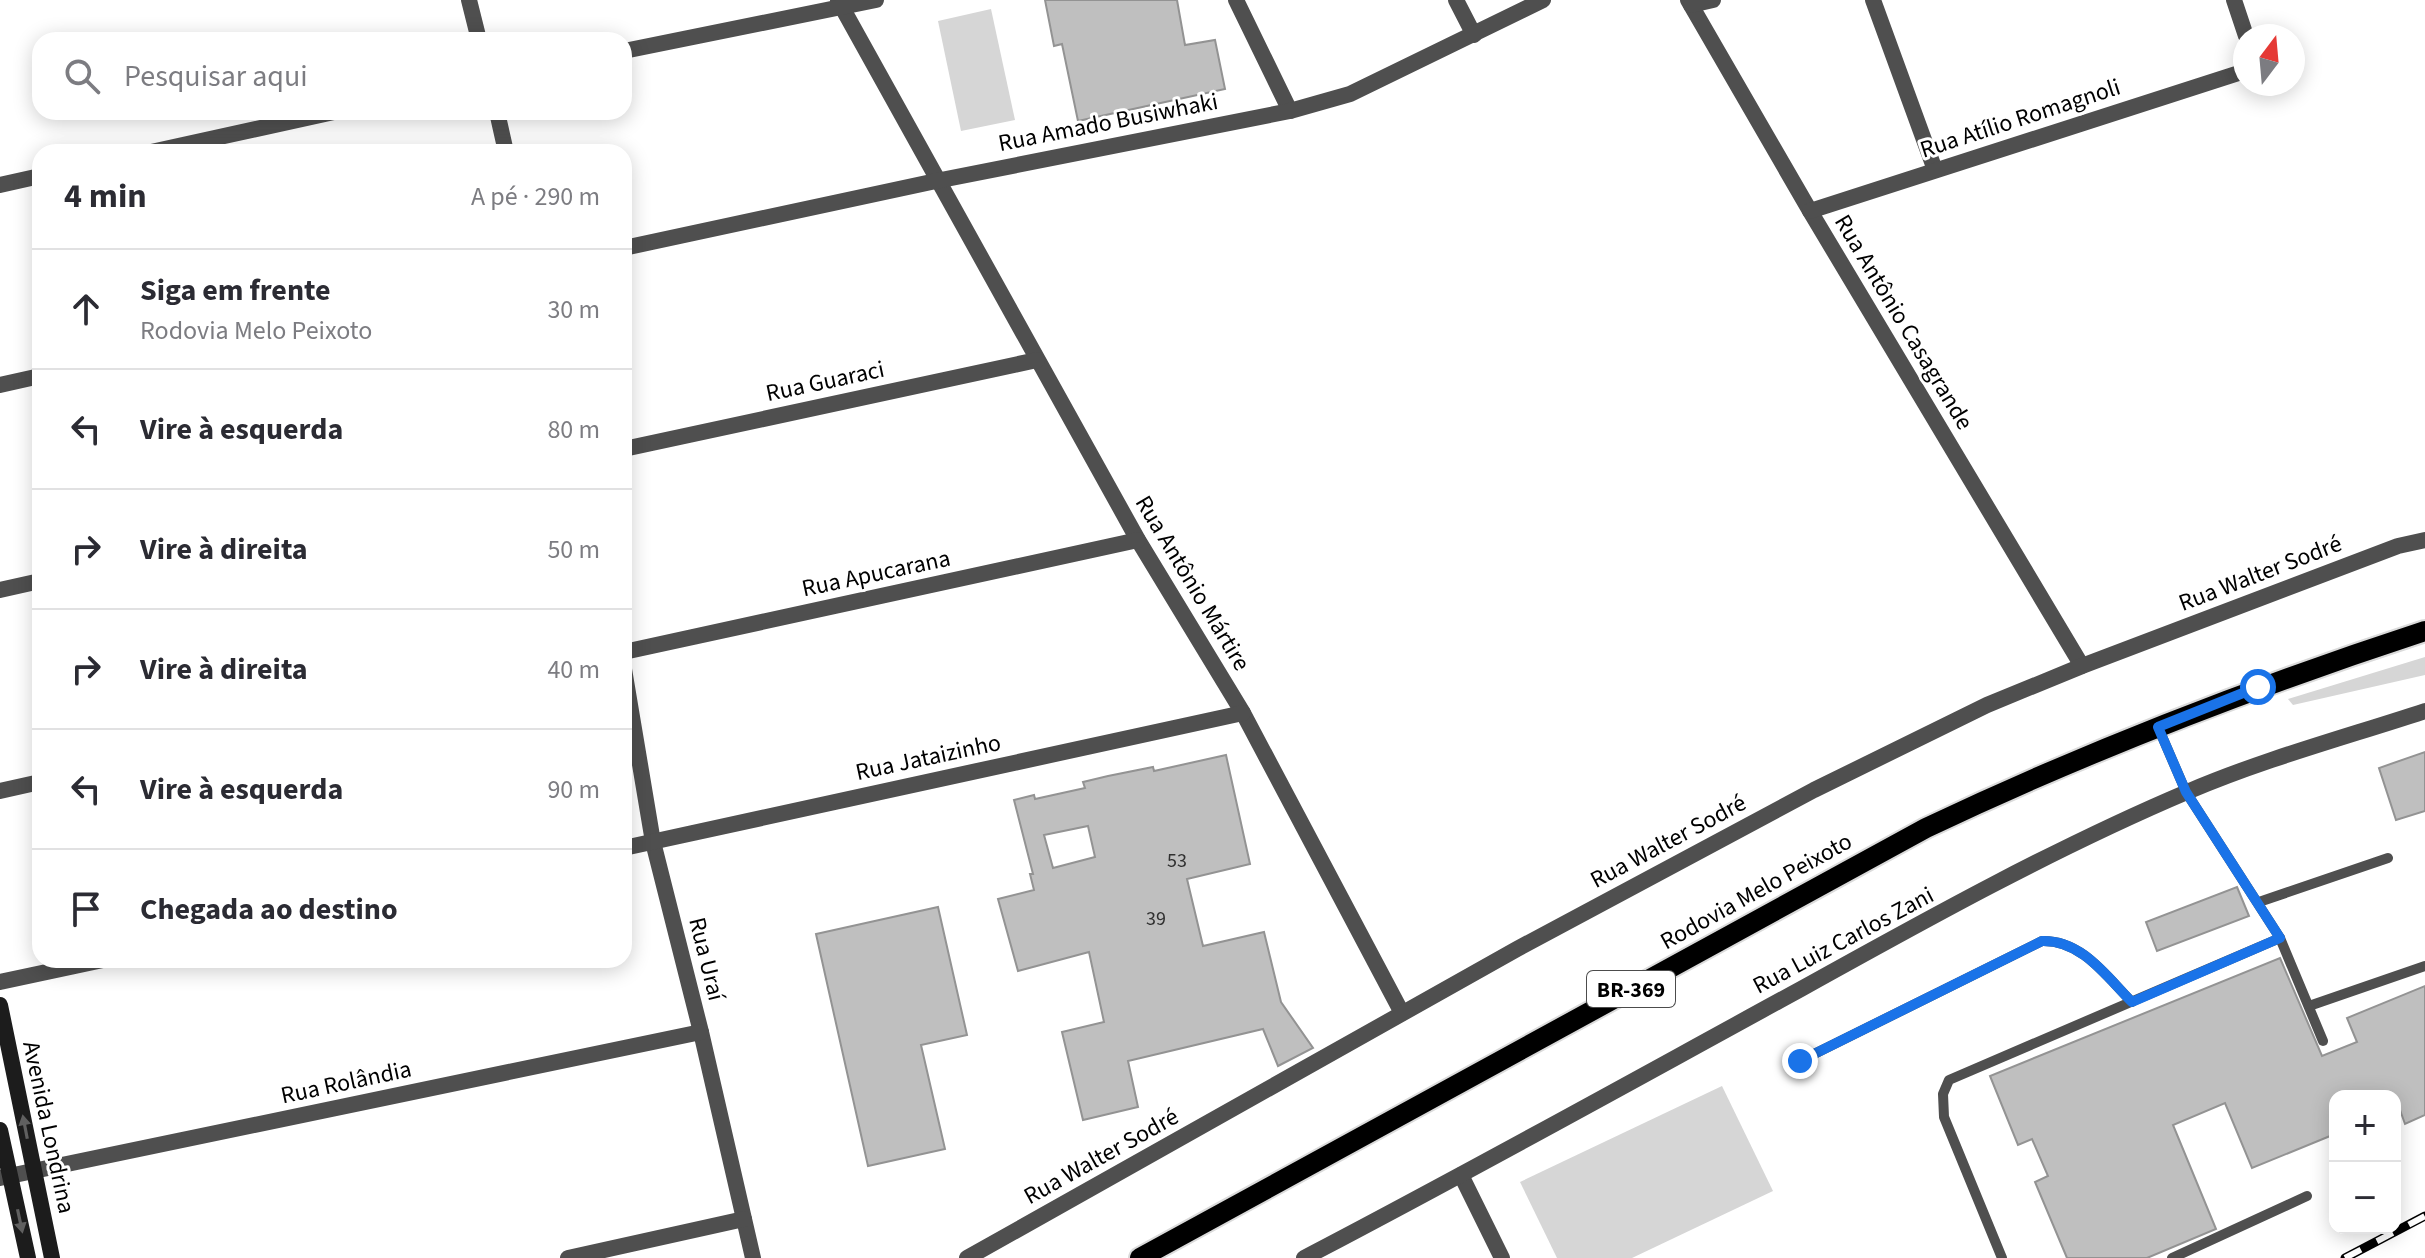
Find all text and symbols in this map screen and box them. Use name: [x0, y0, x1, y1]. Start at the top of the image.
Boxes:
north arrow: [2233, 24, 2305, 96]
search box: [32, 32, 632, 120]
icon: search: [60, 54, 104, 98]
text: Pesquisar aqui: [124, 55, 308, 98]
street label: Rua Atílio Romagnoli: [1915, 70, 2125, 167]
street label: Rua Amado Busiwhaki: [995, 84, 1221, 161]
text: 4 min: [64, 172, 147, 221]
text: A pé · 290 m: [471, 178, 600, 215]
street label: Rua Antônio Casagrande: [1825, 208, 1982, 437]
text: Siga em frente: [140, 269, 331, 312]
icon: ahead: [64, 287, 108, 331]
text: 30 m: [547, 291, 600, 328]
text: Rodovia Melo Peixoto: [140, 312, 372, 349]
street label: Rua Guaraci: [763, 352, 888, 411]
icon: left: [64, 407, 108, 451]
text: Vire à esquerda: [140, 408, 343, 451]
text: 80 m: [547, 411, 600, 448]
street label: Rua Antônio Mártire: [1126, 489, 1259, 678]
street label: Rua Walter Sodré: [2174, 526, 2347, 621]
icon: right: [64, 527, 108, 571]
text: Vire à direita: [140, 528, 308, 571]
text: 50 m: [547, 531, 600, 568]
street label: Rua Apucarana: [799, 541, 954, 606]
icon: right: [64, 647, 108, 691]
text: Vire à direita: [140, 648, 308, 691]
text: 40 m: [547, 651, 600, 688]
route start: [2240, 669, 2276, 705]
street label: Rua Jataizinho: [852, 725, 1004, 790]
icon: left: [64, 767, 108, 811]
text: Vire à esquerda: [140, 768, 343, 811]
text: 90 m: [547, 771, 600, 808]
street label: Rua Walter Sodré: [1584, 786, 1752, 897]
street label: Rodovia Melo Peixoto: [1654, 824, 1859, 959]
house number: 53: [1167, 847, 1187, 875]
street label: Rua Luiz Carlos Zani: [1746, 878, 1940, 1003]
icon: arrive: [64, 887, 108, 931]
text: Chegada ao destino: [140, 888, 398, 931]
house number: 39: [1146, 905, 1166, 933]
street label: Rua Uraí: [679, 914, 734, 1006]
road number: BR-369: [1587, 971, 1675, 1007]
street label: Avenida Londrina: [13, 1038, 84, 1217]
route end: [1782, 1043, 1818, 1079]
street label: Rua Rolândia: [278, 1052, 415, 1113]
map controls: [2329, 1090, 2401, 1234]
button: +: [2329, 1090, 2401, 1162]
street label: Rua Walter Sodré: [1017, 1099, 1185, 1213]
one-way arrow: [18, 1114, 30, 1139]
button: −: [2329, 1162, 2401, 1234]
one-way arrow: [14, 1209, 27, 1234]

